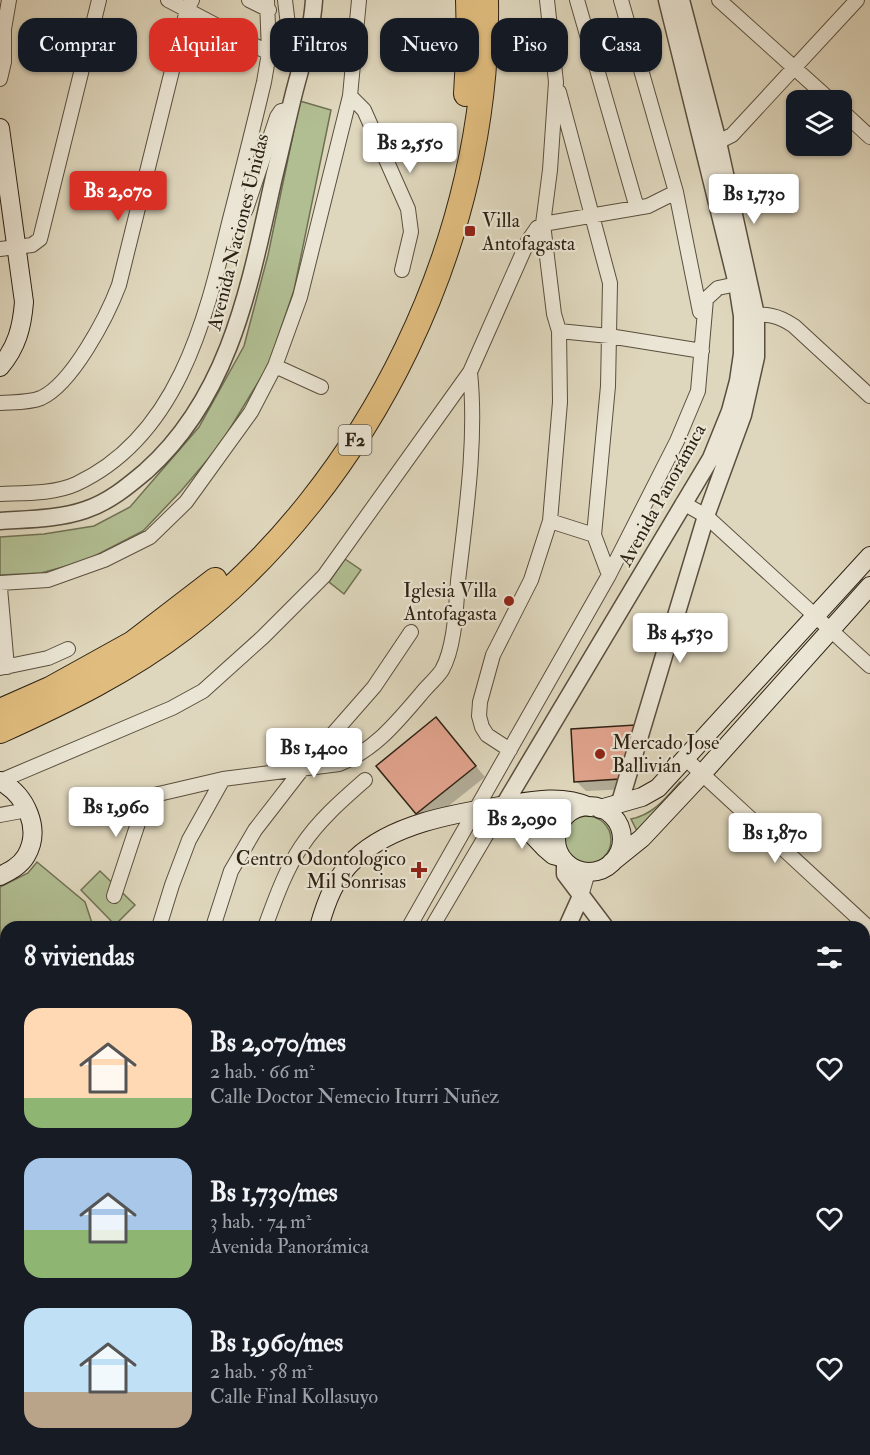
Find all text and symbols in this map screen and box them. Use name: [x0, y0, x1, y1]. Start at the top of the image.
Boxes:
chip: Comprar: [18, 18, 137, 72]
chip: Alquilar: [149, 18, 258, 72]
chip: Filtros: [270, 18, 368, 72]
chip: Nuevo: [380, 18, 479, 72]
chip: Piso: [491, 18, 568, 72]
chip: Casa: [580, 18, 662, 72]
map controls: [786, 90, 852, 156]
button: layers: [786, 90, 852, 156]
pin: Bs 2,550: [348, 123, 472, 174]
text: Bs 2,550: [377, 130, 443, 155]
street label: Avenida Naciones Unidas: [201, 131, 275, 334]
pin: Bs 2,070: [56, 171, 180, 222]
pin: Bs 1,730: [692, 174, 816, 225]
text: Bs 2,070: [84, 178, 152, 203]
text: Bs 1,730: [723, 181, 785, 206]
place label: Villa Antofagasta: [481, 208, 576, 256]
marker: Villa Antofagasta: [463, 224, 477, 238]
street label: Avenida Panorámica: [612, 419, 712, 571]
road number: F2: [338, 425, 372, 455]
place label: Iglesia Villa Antofagasta: [403, 578, 498, 626]
marker: Iglesia Villa Antofagasta: [502, 594, 516, 608]
pin: Bs 4,530: [618, 613, 742, 664]
text: Bs 4,530: [647, 620, 713, 645]
pin: Bs 1,400: [252, 728, 376, 779]
place label: Mercado Jose Ballivián: [612, 730, 719, 778]
text: Bs 1,400: [280, 735, 348, 760]
marker: Mercado Jose Ballivián: [593, 747, 607, 761]
pin: Bs 1,960: [54, 787, 178, 838]
text: Bs 1,960: [83, 794, 149, 819]
pin: Bs 2,090: [460, 799, 584, 850]
text: Bs 2,090: [487, 806, 557, 831]
pin: Bs 1,870: [713, 813, 837, 864]
text: Bs 1,870: [743, 820, 807, 845]
place label: Centro Odontologico Mil Sonrisas: [236, 846, 406, 894]
marker: Centro Odontologico Mil Sonrisas: [410, 861, 428, 879]
text: 8 viviendas: [24, 941, 134, 973]
icon: filters: [813, 941, 846, 974]
text: Bs 2,070/mes: [210, 1027, 346, 1059]
icon: home: [72, 1032, 144, 1104]
icon: heart: [813, 1052, 846, 1085]
text: 2 hab. · 66 m²: [210, 1059, 315, 1084]
text: Calle Doctor Nemecio Iturri Nuñez: [210, 1084, 499, 1109]
text: Bs 1,730/mes: [210, 1177, 338, 1209]
icon: home: [72, 1182, 144, 1254]
icon: heart: [813, 1202, 846, 1235]
text: 3 hab. · 74 m²: [210, 1209, 311, 1234]
text: Avenida Panorámica: [210, 1234, 369, 1259]
text: Bs 1,960/mes: [210, 1327, 343, 1359]
icon: home: [72, 1332, 144, 1404]
icon: heart: [813, 1352, 846, 1385]
text: 2 hab. · 58 m²: [210, 1359, 313, 1384]
text: Calle Final Kollasuyo: [210, 1384, 378, 1409]

